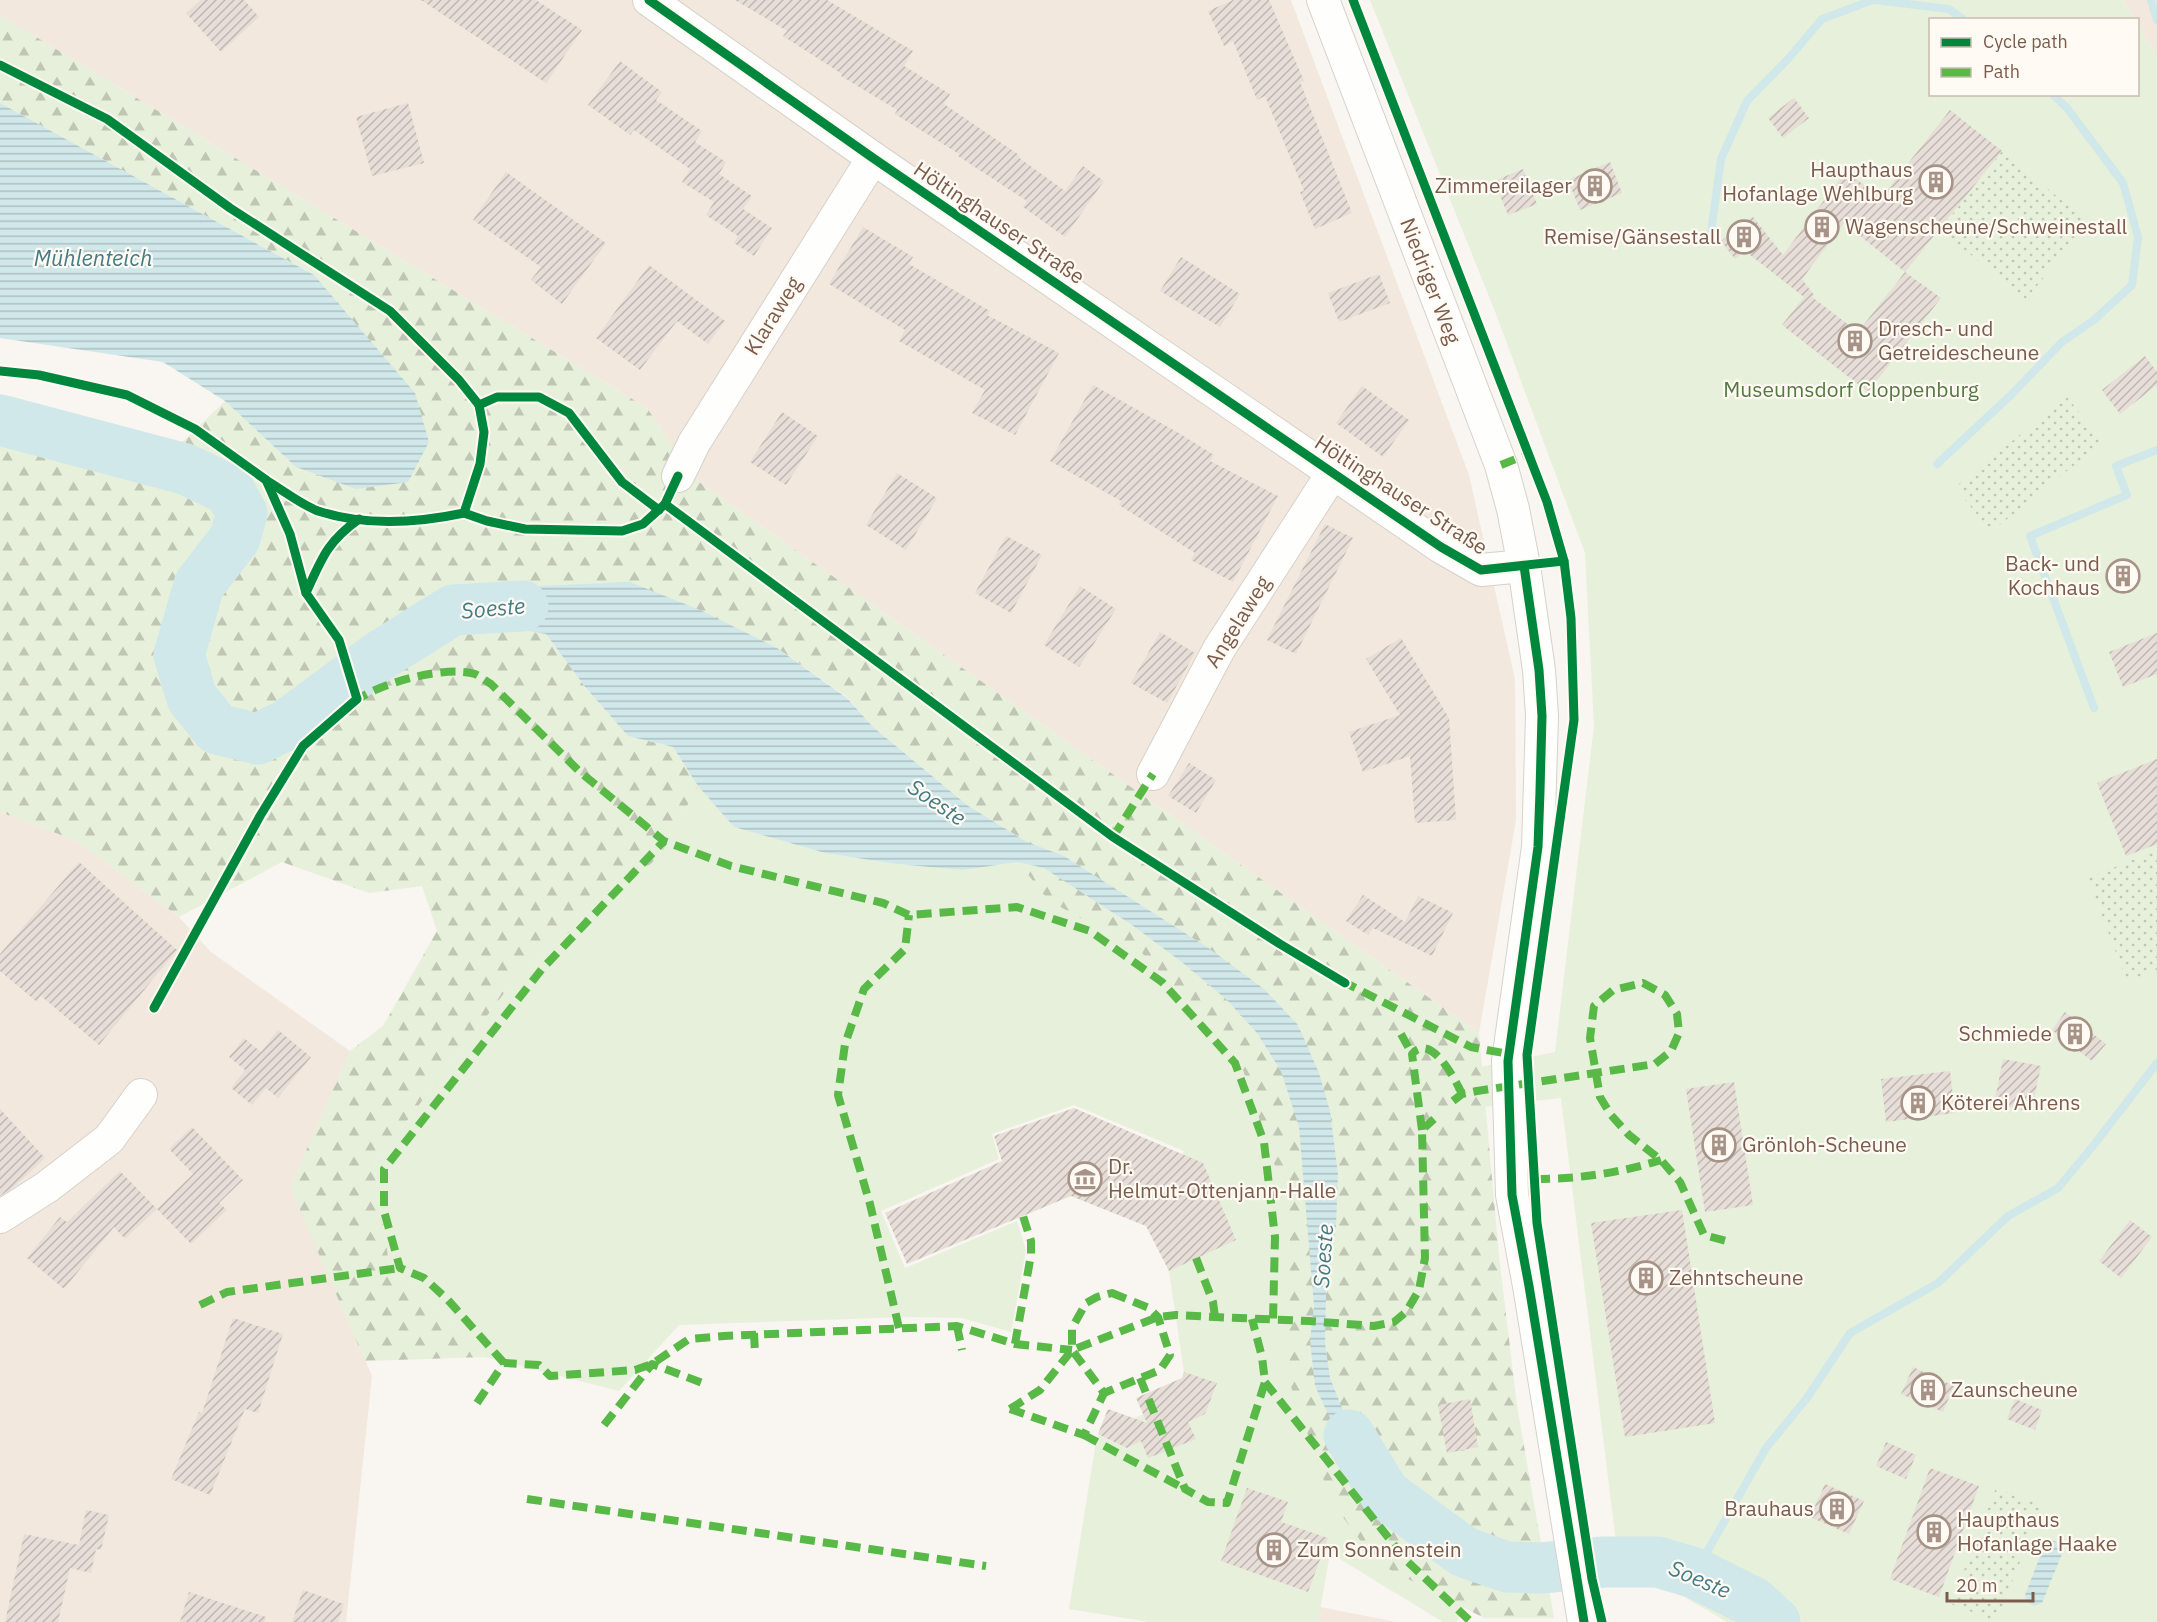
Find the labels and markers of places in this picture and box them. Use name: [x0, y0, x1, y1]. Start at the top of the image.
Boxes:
place label: Haupthaus Hofanlage Wehlburg: [1722, 155, 1913, 207]
building icon: Haupthaus Hofanlage Wehlburg: [1918, 164, 1954, 200]
building icon: Zimmereilager: [1577, 168, 1613, 204]
place label: Zimmereilager: [1435, 171, 1572, 199]
building icon: Wagenscheune/Schweinestall: [1804, 209, 1840, 245]
place label: Wagenscheune/Schweinestall: [1845, 212, 2128, 240]
building icon: Remise/Gänsestall: [1726, 219, 1762, 255]
place label: Remise/Gänsestall: [1544, 222, 1721, 250]
place label: Dresch- und Getreidescheune: [1878, 314, 2039, 366]
building icon: Dresch- und Getreidescheune: [1837, 323, 1873, 359]
place label: Back- und Kochhaus: [2005, 549, 2100, 601]
building icon: Back- und Kochhaus: [2105, 558, 2141, 594]
building icon: Schmiede: [2057, 1016, 2093, 1052]
place label: Schmiede: [1958, 1019, 2052, 1047]
building icon: Köterei Ahrens: [1900, 1085, 1936, 1121]
place label: Köterei Ahrens: [1941, 1088, 2080, 1116]
building icon: Grönloh-Scheune: [1701, 1127, 1737, 1163]
place label: Grönloh-Scheune: [1742, 1130, 1907, 1158]
place label: Dr. Helmut-Ottenjann-Halle: [1108, 1152, 1336, 1204]
museum icon: Dr. Helmut-Ottenjann-Halle: [1067, 1161, 1103, 1197]
building icon: Zehntscheune: [1628, 1260, 1664, 1296]
place label: Zehntscheune: [1669, 1263, 1803, 1291]
building icon: Zaunscheune: [1910, 1372, 1946, 1408]
place label: Zaunscheune: [1951, 1375, 2078, 1403]
building icon: Brauhaus: [1819, 1491, 1855, 1527]
place label: Brauhaus: [1724, 1494, 1814, 1522]
place label: Haupthaus Hofanlage Haake: [1957, 1505, 2117, 1557]
building icon: Haupthaus Hofanlage Haake: [1916, 1514, 1952, 1550]
building icon: Zum Sonnenstein: [1256, 1532, 1292, 1568]
place label: Zum Sonnenstein: [1297, 1535, 1462, 1563]

